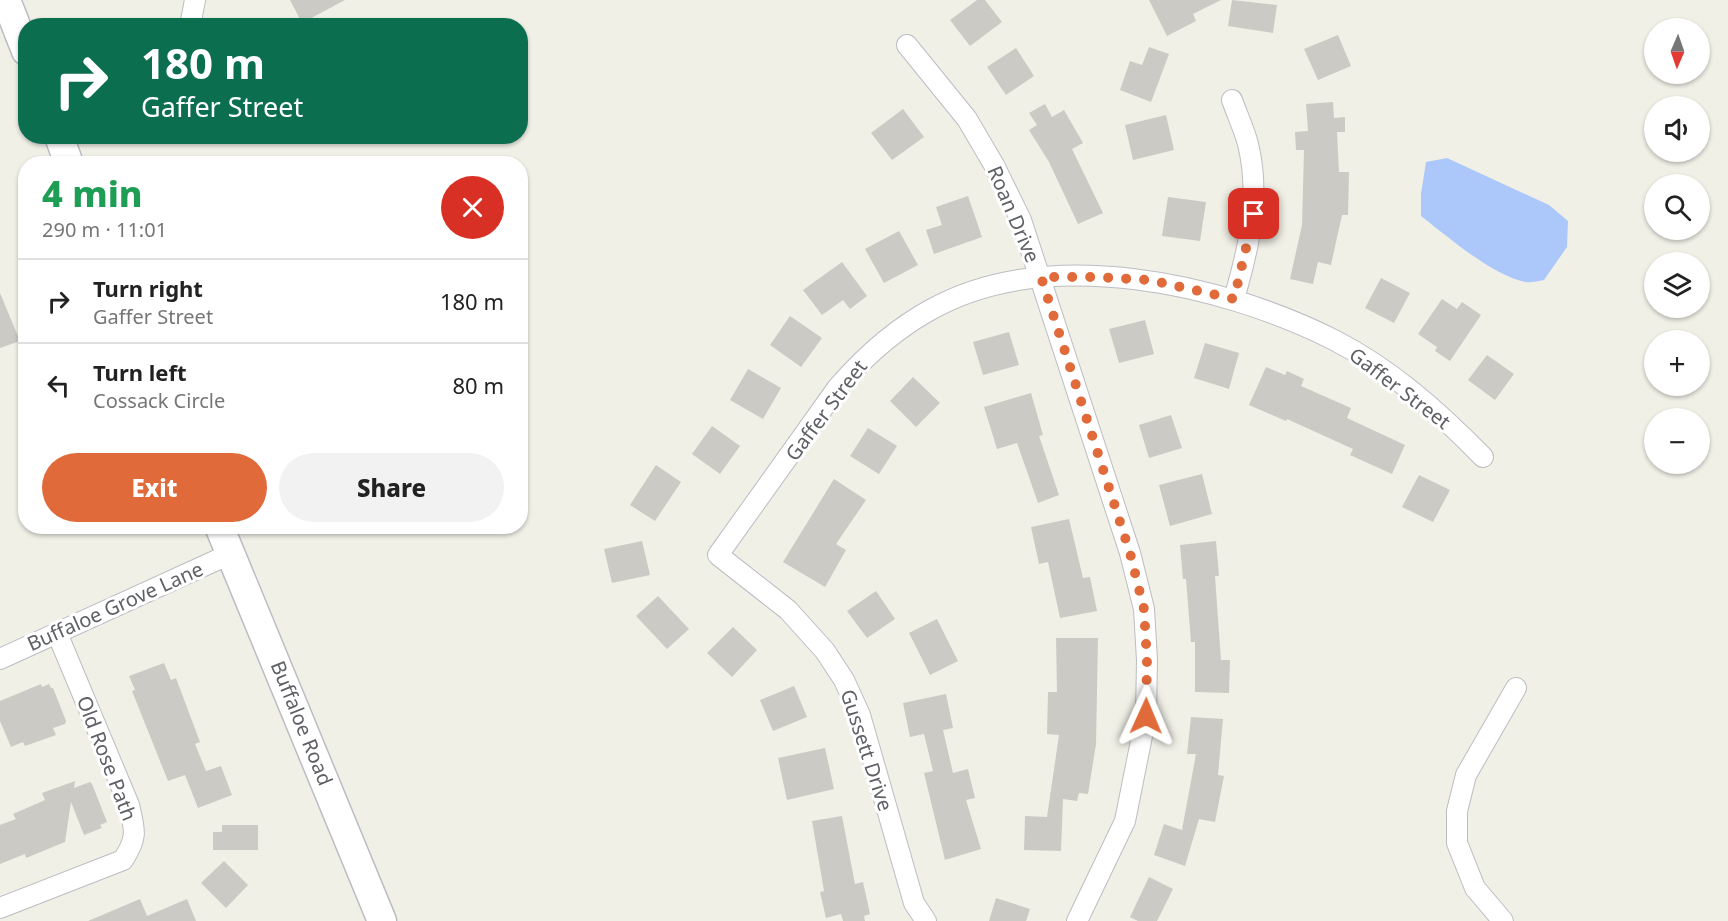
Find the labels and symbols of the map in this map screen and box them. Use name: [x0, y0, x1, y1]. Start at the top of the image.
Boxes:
north arrow: [1644, 18, 1710, 84]
street label: Roan Drive: [981, 161, 1047, 267]
pin: [1228, 188, 1279, 239]
street label: Gaffer Street: [1344, 341, 1456, 435]
street label: Gaffer Street: [779, 354, 873, 466]
street label: Buffaloe Grove Lane: [23, 555, 207, 657]
street label: Buffaloe Road: [265, 657, 339, 789]
position arrow: [1114, 684, 1178, 748]
street label: Gussett Drive: [835, 686, 899, 814]
street label: Old Rose Path: [71, 692, 143, 824]

